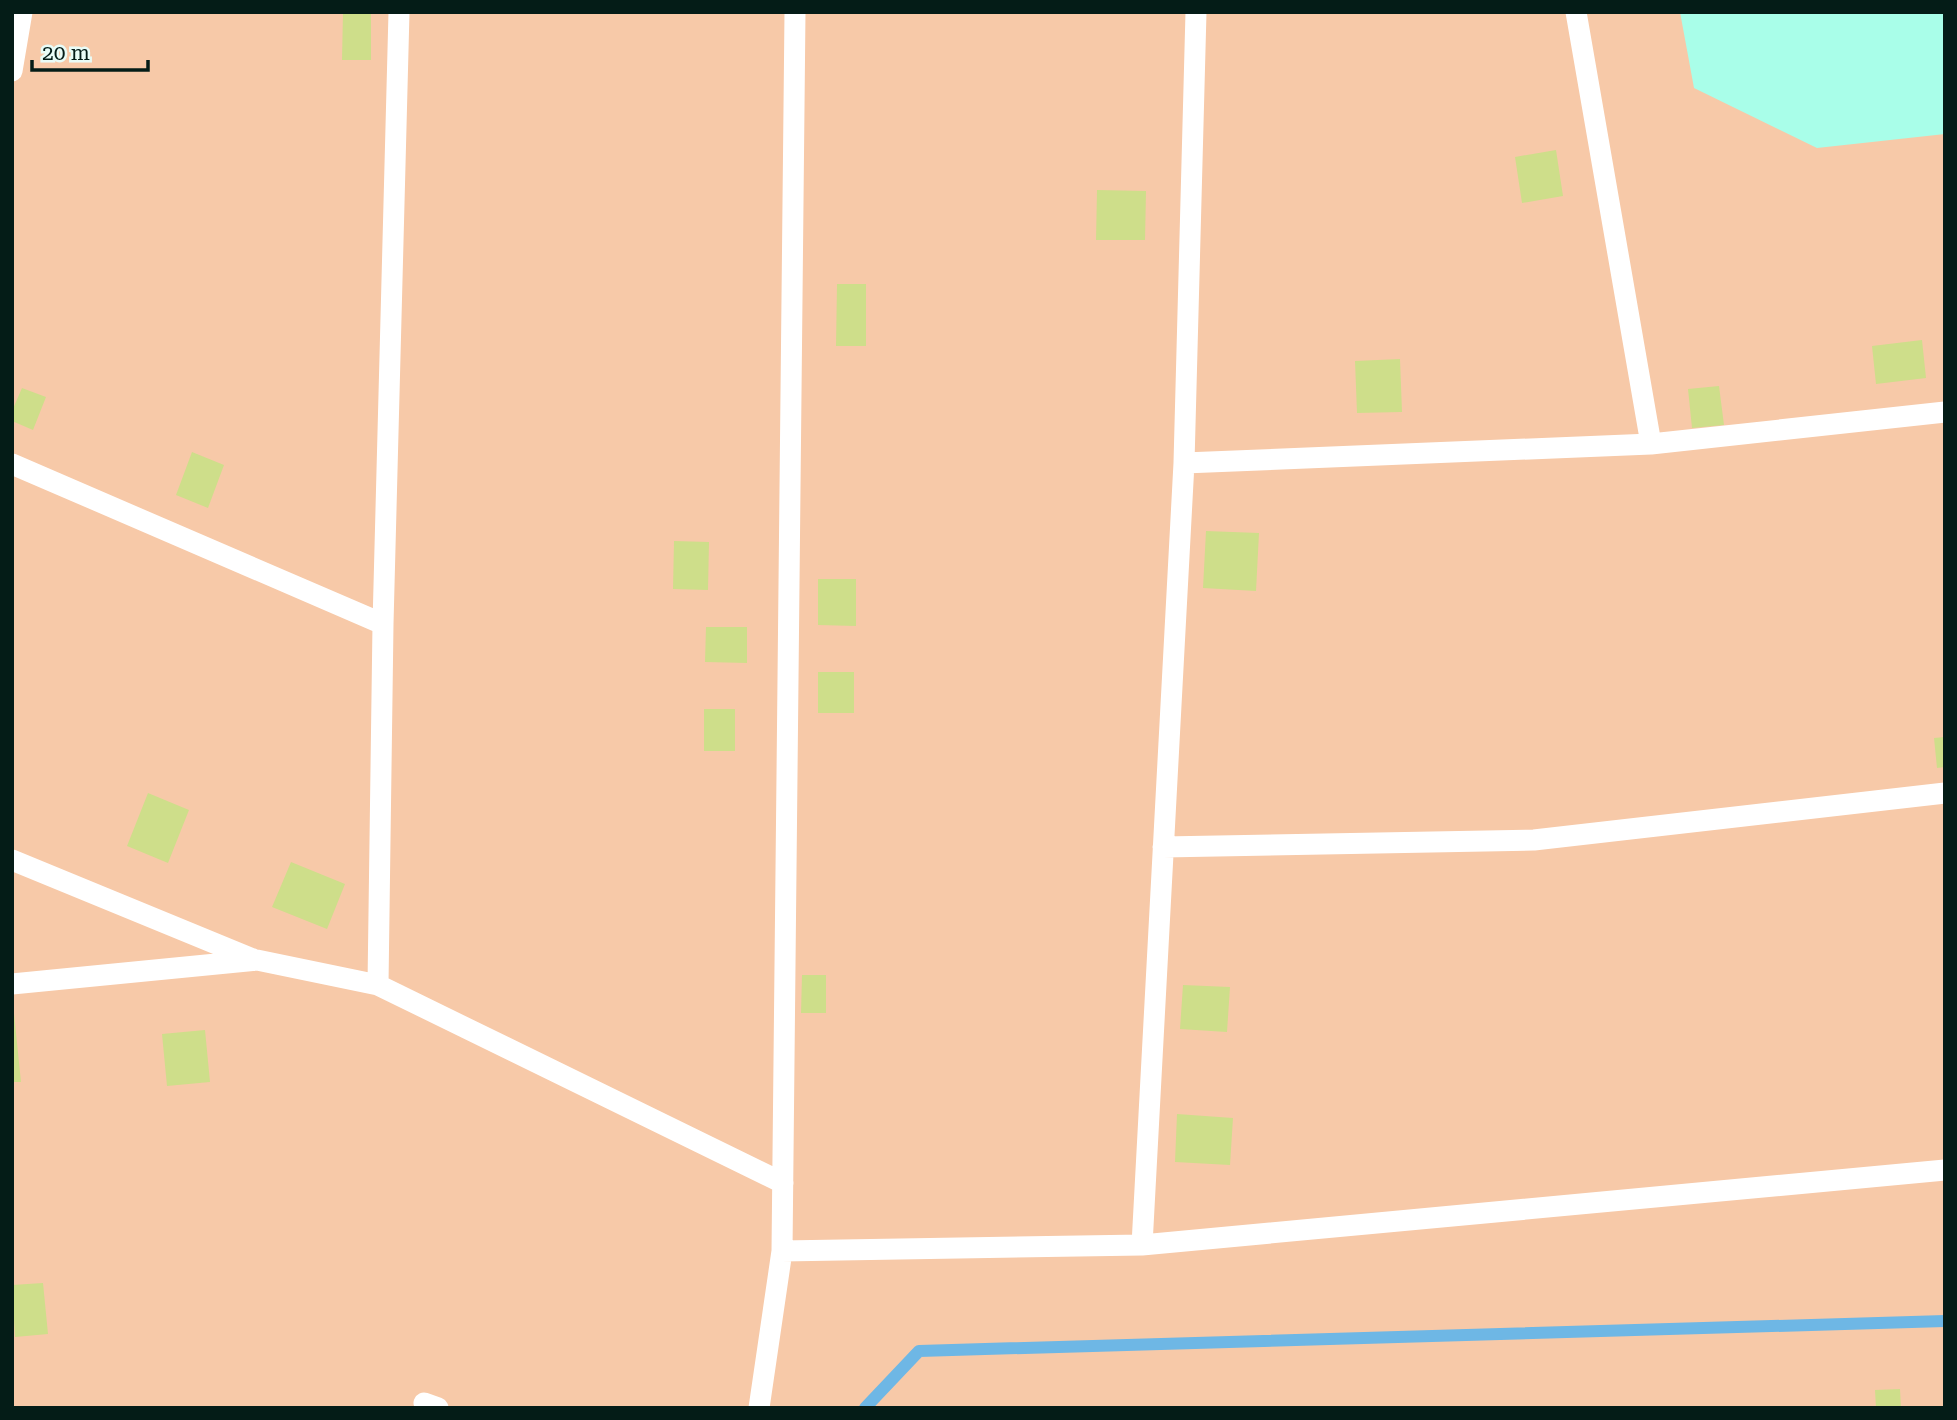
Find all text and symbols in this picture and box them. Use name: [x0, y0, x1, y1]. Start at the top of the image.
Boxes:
scale bar: [32, 28, 147, 72]
text: 20 m: [42, 41, 90, 65]

